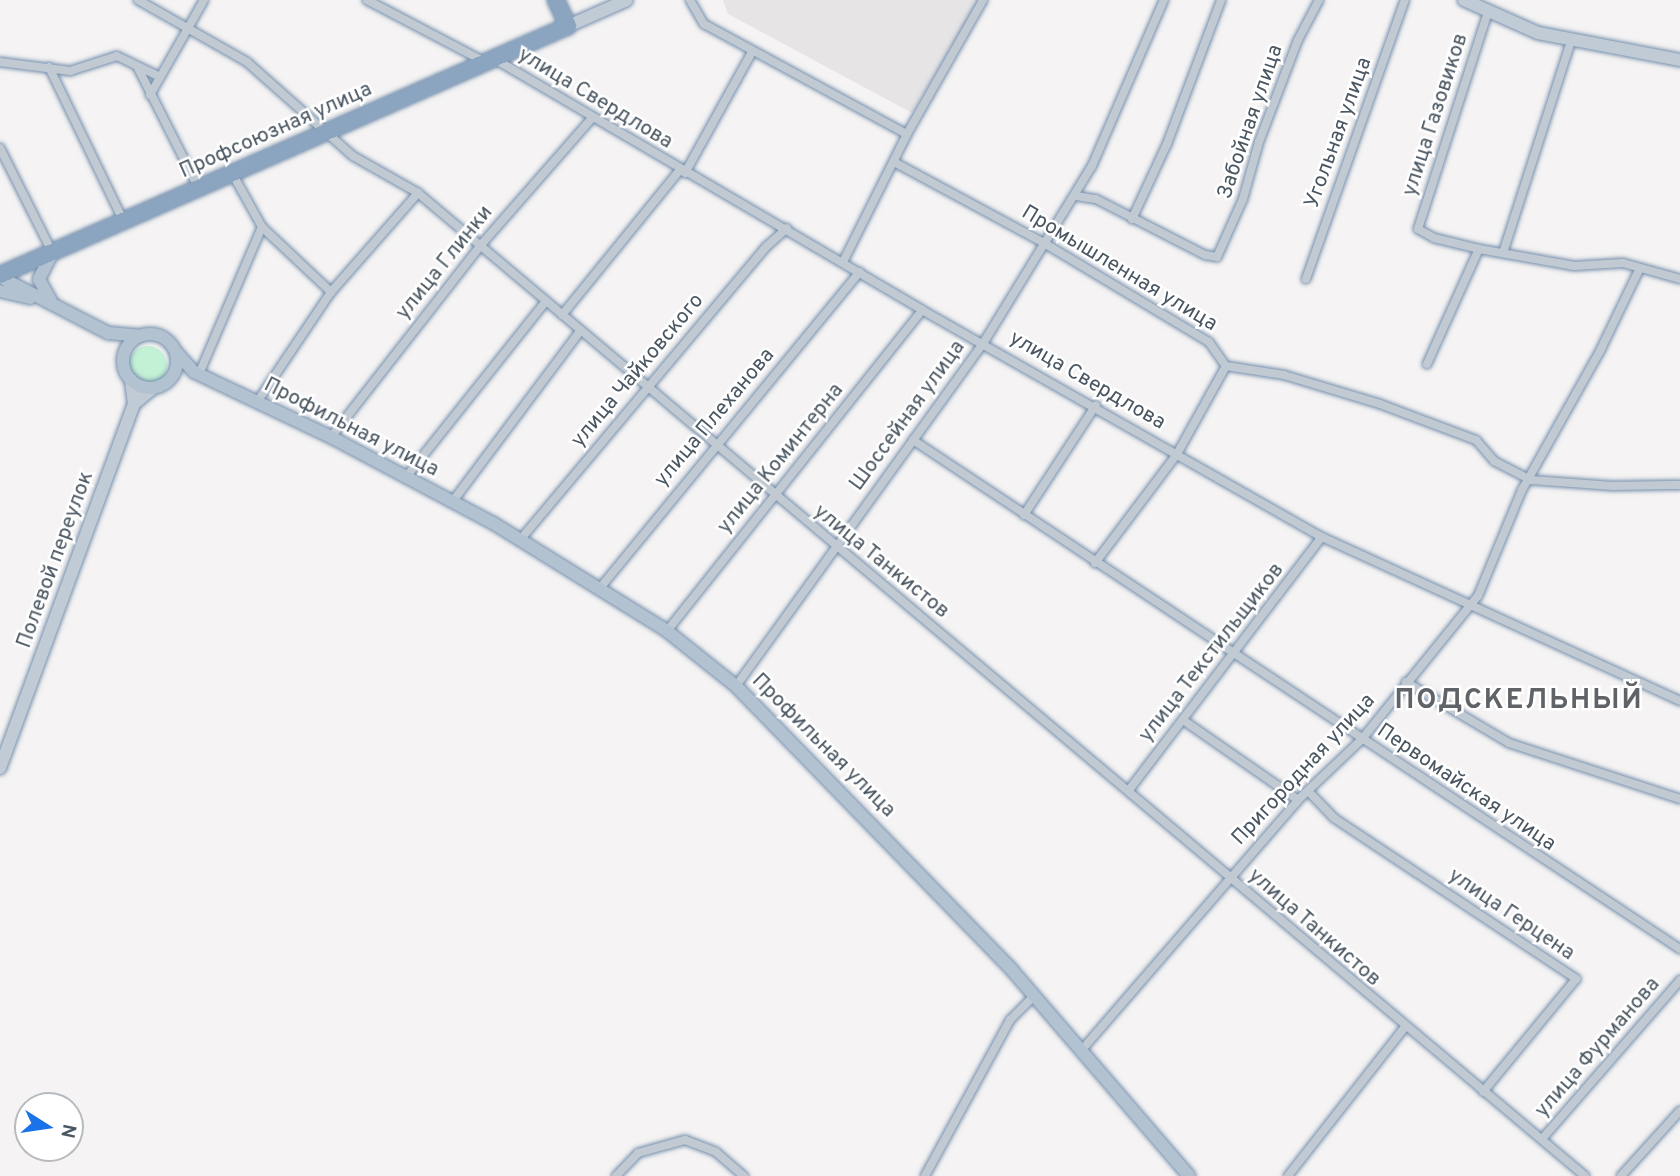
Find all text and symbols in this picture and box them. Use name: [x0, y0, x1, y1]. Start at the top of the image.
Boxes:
street label: улица Газовиков: [1398, 30, 1474, 200]
street label: Забойная улица: [1213, 42, 1289, 202]
street label: улица Свердлова: [513, 43, 677, 155]
street label: Угольная улица: [1300, 54, 1378, 212]
street label: Профсоюзная улица: [176, 77, 376, 185]
street label: улица Глинки: [391, 201, 499, 325]
street label: Промышленная улица: [1017, 201, 1221, 337]
street label: улица Чайковского: [566, 289, 710, 453]
street label: улица Свердлова: [1004, 326, 1170, 436]
street label: Шоссейная улица: [845, 336, 971, 496]
street label: улица Плеханова: [650, 344, 780, 492]
street label: Профильная улица: [259, 373, 443, 483]
street label: улица Коминтерна: [713, 379, 849, 539]
street label: Полевой переулок: [12, 468, 100, 652]
street label: улица Танкистов: [808, 499, 954, 625]
street label: улица Текстильщиков: [1134, 558, 1290, 748]
street label: Профильная улица: [746, 669, 900, 823]
district label: ПОДСКЕЛЬНЫЙ: [1396, 684, 1642, 718]
street label: Пригородная улица: [1227, 689, 1381, 851]
street label: Первомайская улица: [1372, 719, 1560, 857]
street label: улица Танкистов: [1242, 863, 1386, 993]
street label: улица Герцена: [1443, 863, 1579, 967]
street label: улица Фурманова: [1530, 973, 1666, 1123]
north arrow: [14, 1092, 84, 1162]
text: N: [54, 1122, 81, 1140]

